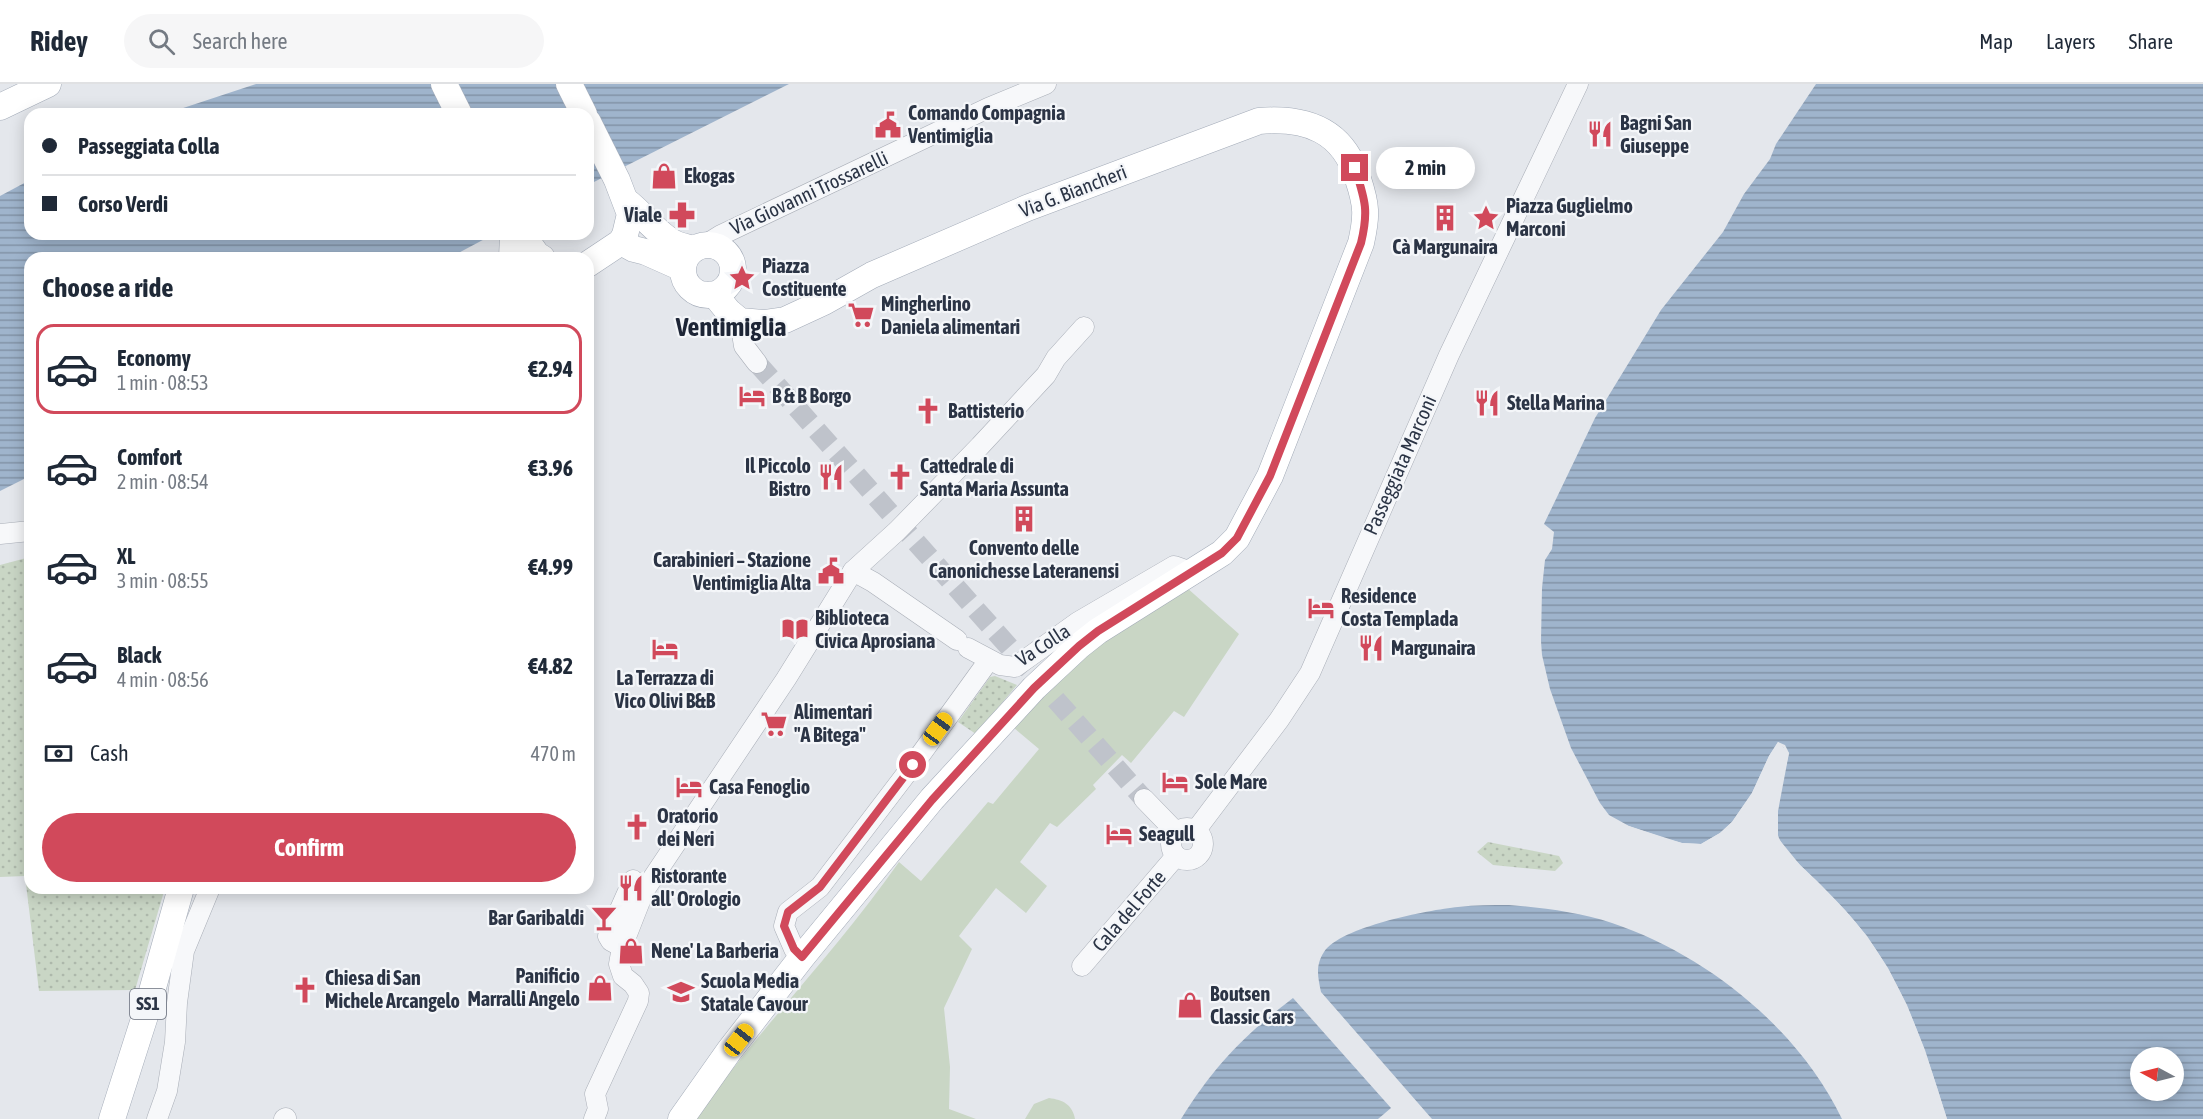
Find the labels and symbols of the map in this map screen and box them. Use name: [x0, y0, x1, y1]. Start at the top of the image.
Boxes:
place label: Comando Compagnia Ventimiglia: [907, 101, 1065, 147]
public building icon: Comando Compagnia Ventimiglia: [873, 110, 903, 140]
place label: Bagni San Giuseppe: [1620, 111, 1692, 157]
restaurant icon: Bagni San Giuseppe: [1585, 119, 1615, 149]
street label: Via Giovanni Trossarelli: [726, 146, 891, 239]
callout: 2 min: [1376, 147, 1475, 189]
route end: [1341, 154, 1368, 181]
street label: Via G. Biancheri: [1016, 160, 1130, 222]
shop icon: Ekogas: [649, 161, 679, 191]
place label: Ekogas: [684, 164, 735, 187]
place label: Piazza Guglielmo Marconi: [1506, 194, 1633, 240]
pharmacy icon: Viale: [667, 200, 697, 230]
place label: Viale: [623, 203, 662, 226]
building icon: Cà Margunaira: [1430, 203, 1460, 233]
place icon: Piazza Guglielmo Marconi: [1471, 203, 1501, 233]
place label: Cà Margunaira: [1392, 235, 1498, 258]
place label: Piazza Costituente: [762, 254, 847, 300]
place icon: Piazza Costituente: [727, 263, 757, 293]
place label: Mingherlino Daniela alimentari: [881, 292, 1020, 338]
supermarket icon: Mingherlino Daniela alimentari: [846, 300, 876, 330]
district label: Ventimiglia: [675, 312, 786, 342]
hotel icon: B & B Borgo: [737, 381, 767, 411]
place label: B & B Borgo: [772, 384, 851, 407]
restaurant icon: Stella Marina: [1472, 388, 1502, 418]
place label: Stella Marina: [1507, 391, 1605, 414]
street label: Passeggiata Marconi: [1359, 392, 1441, 538]
church icon: Battisterio: [913, 396, 943, 426]
place label: Battisterio: [948, 399, 1025, 422]
place label: Il Piccolo Bistro: [745, 454, 811, 500]
place label: Cattedrale di Santa Maria Assunta: [920, 454, 1069, 500]
restaurant icon: Il Piccolo Bistro: [816, 462, 846, 492]
church icon: Cattedrale di Santa Maria Assunta: [885, 462, 915, 492]
building icon: Convento delle Canonichesse Lateranensi: [1009, 504, 1039, 534]
place label: Convento delle Canonichesse Lateranensi: [929, 536, 1119, 582]
place label: Carabinieri – Stazione Ventimiglia Alta: [653, 548, 811, 594]
public building icon: Carabinieri – Stazione Ventimiglia Alta: [816, 556, 846, 586]
place label: Residence Costa Templada: [1341, 584, 1458, 630]
hotel icon: Residence Costa Templada: [1306, 593, 1336, 623]
place label: Biblioteca Civica Aprosiana: [815, 606, 935, 652]
library icon: Biblioteca Civica Aprosiana: [780, 614, 810, 644]
street label: Va Colla: [1011, 619, 1074, 670]
restaurant icon: Margunaira: [1356, 633, 1386, 663]
hotel icon: La Terrazza di Vico Olivi B&B: [650, 634, 680, 664]
place label: Margunaira: [1391, 636, 1476, 659]
place label: La Terrazza di Vico Olivi B&B: [614, 666, 716, 712]
place label: Alimentari "A Bitega": [793, 700, 872, 746]
supermarket icon: Alimentari "A Bitega": [759, 709, 789, 739]
car: [920, 709, 956, 749]
route start: [899, 751, 926, 778]
hotel icon: Sole Mare: [1160, 767, 1190, 797]
place label: Sole Mare: [1195, 770, 1267, 793]
hotel icon: Casa Fenoglio: [674, 772, 704, 802]
place label: Casa Fenoglio: [709, 775, 810, 798]
place label: Oratorio dei Neri: [657, 804, 718, 850]
church icon: Oratorio dei Neri: [622, 812, 652, 842]
hotel icon: Seagull: [1104, 819, 1134, 849]
place label: Seagull: [1139, 822, 1195, 845]
place label: Ristorante all' Orologio: [651, 864, 741, 910]
street label: Cala del Forte: [1087, 866, 1170, 956]
restaurant icon: Ristorante all' Orologio: [616, 873, 646, 903]
bar icon: Bar Garibaldi: [589, 903, 619, 933]
place label: Bar Garibaldi: [488, 906, 584, 929]
shop icon: Nene' La Barberia: [616, 936, 646, 966]
place label: Nene' La Barberia: [651, 939, 779, 962]
place label: Panificio Marralli Angelo: [467, 964, 580, 1010]
place label: Chiesa di San Michele Arcangelo: [325, 966, 460, 1012]
place label: Scuola Media Statale Cavour: [701, 969, 809, 1015]
shop icon: Panificio Marralli Angelo: [585, 973, 615, 1003]
church icon: Chiesa di San Michele Arcangelo: [290, 975, 320, 1005]
school or university icon: Scuola Media Statale Cavour: [666, 977, 696, 1007]
place label: Boutsen Classic Cars: [1210, 982, 1294, 1028]
road number: SS1: [130, 989, 166, 1019]
shop icon: Boutsen Classic Cars: [1175, 990, 1205, 1020]
car: [721, 1020, 757, 1060]
north arrow: [2130, 1047, 2184, 1101]

